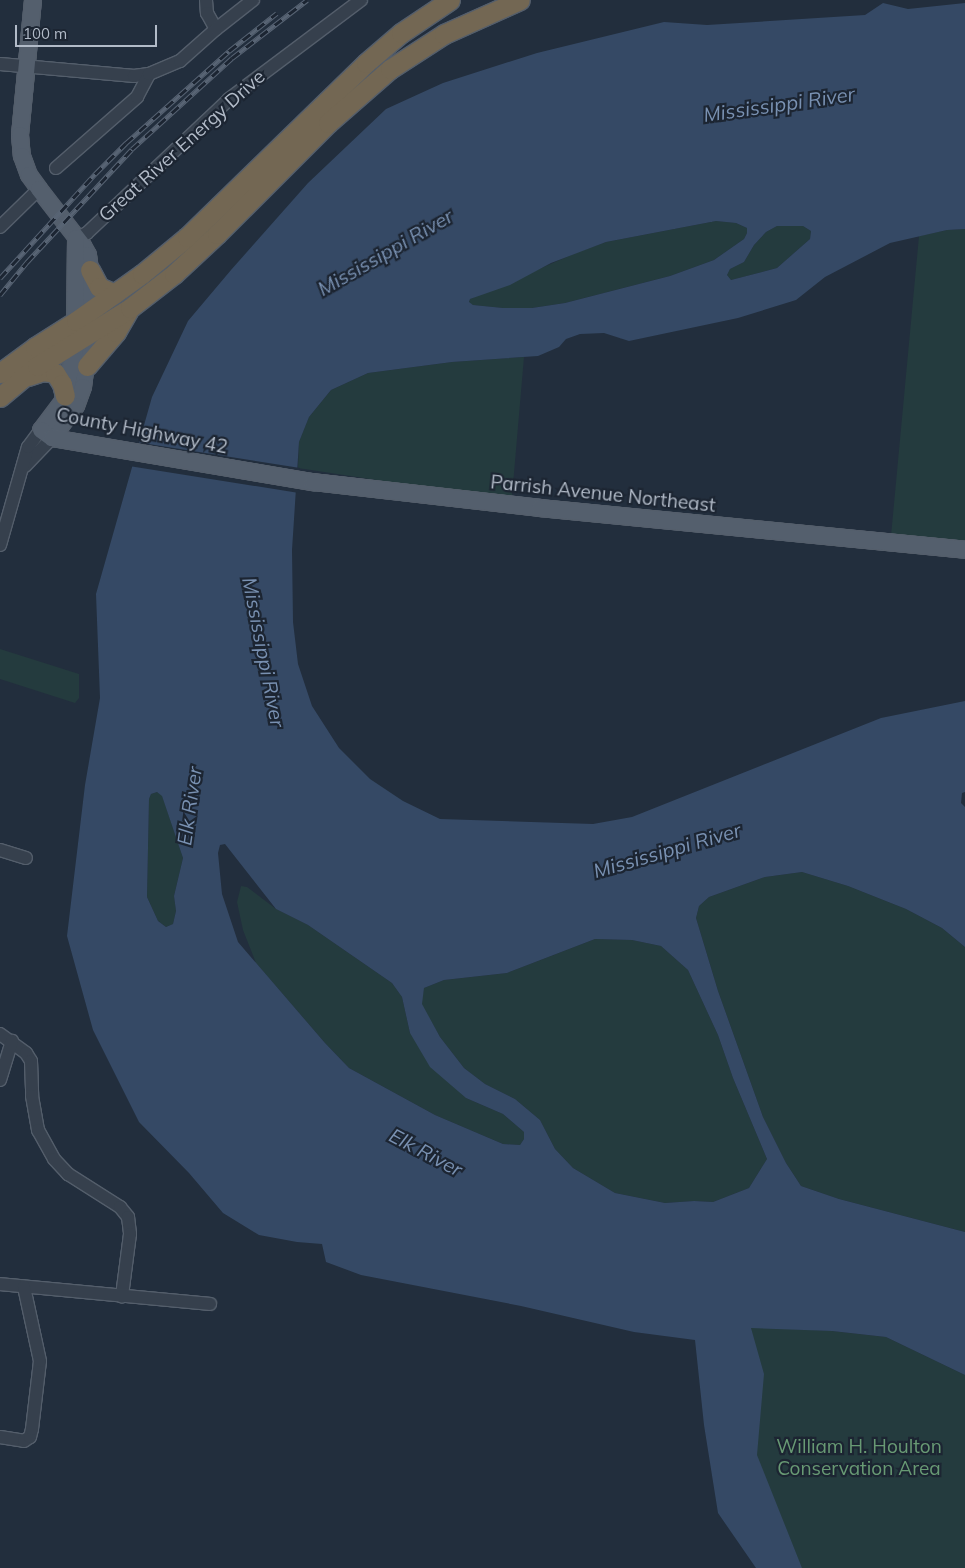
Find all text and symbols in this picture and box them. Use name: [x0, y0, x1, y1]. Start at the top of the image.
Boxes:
scale bar: [18, 15, 160, 47]
text: 100 m: [23, 24, 67, 43]
street label: Great River Energy Drive: [94, 65, 270, 227]
water label: Mississippi River: [702, 82, 856, 126]
water label: Mississippi River: [313, 204, 457, 300]
street label: County Highway 42: [54, 403, 230, 459]
street label: Parrish Avenue Northeast: [489, 471, 717, 517]
water label: Mississippi River: [238, 575, 290, 729]
water label: Elk River: [172, 765, 206, 847]
water label: Mississippi River: [590, 817, 744, 883]
water label: Elk River: [385, 1123, 467, 1181]
park label: William H. Houlton Conservation Area: [776, 1436, 942, 1480]

